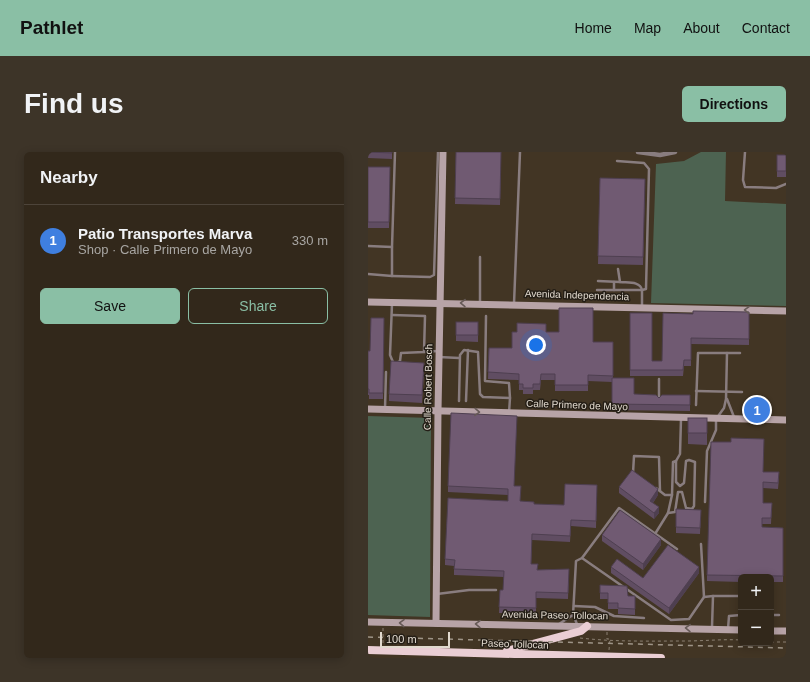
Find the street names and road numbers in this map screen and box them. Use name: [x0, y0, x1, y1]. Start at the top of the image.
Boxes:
street label: Avenida Independencia: [525, 288, 630, 302]
street label: Calle Robert Bosch: [422, 344, 434, 430]
street label: Calle Primero de Mayo: [526, 398, 628, 412]
street label: Avenida Paseo Tollocan: [502, 609, 608, 621]
street label: Paseo Tollocan: [481, 637, 549, 651]

